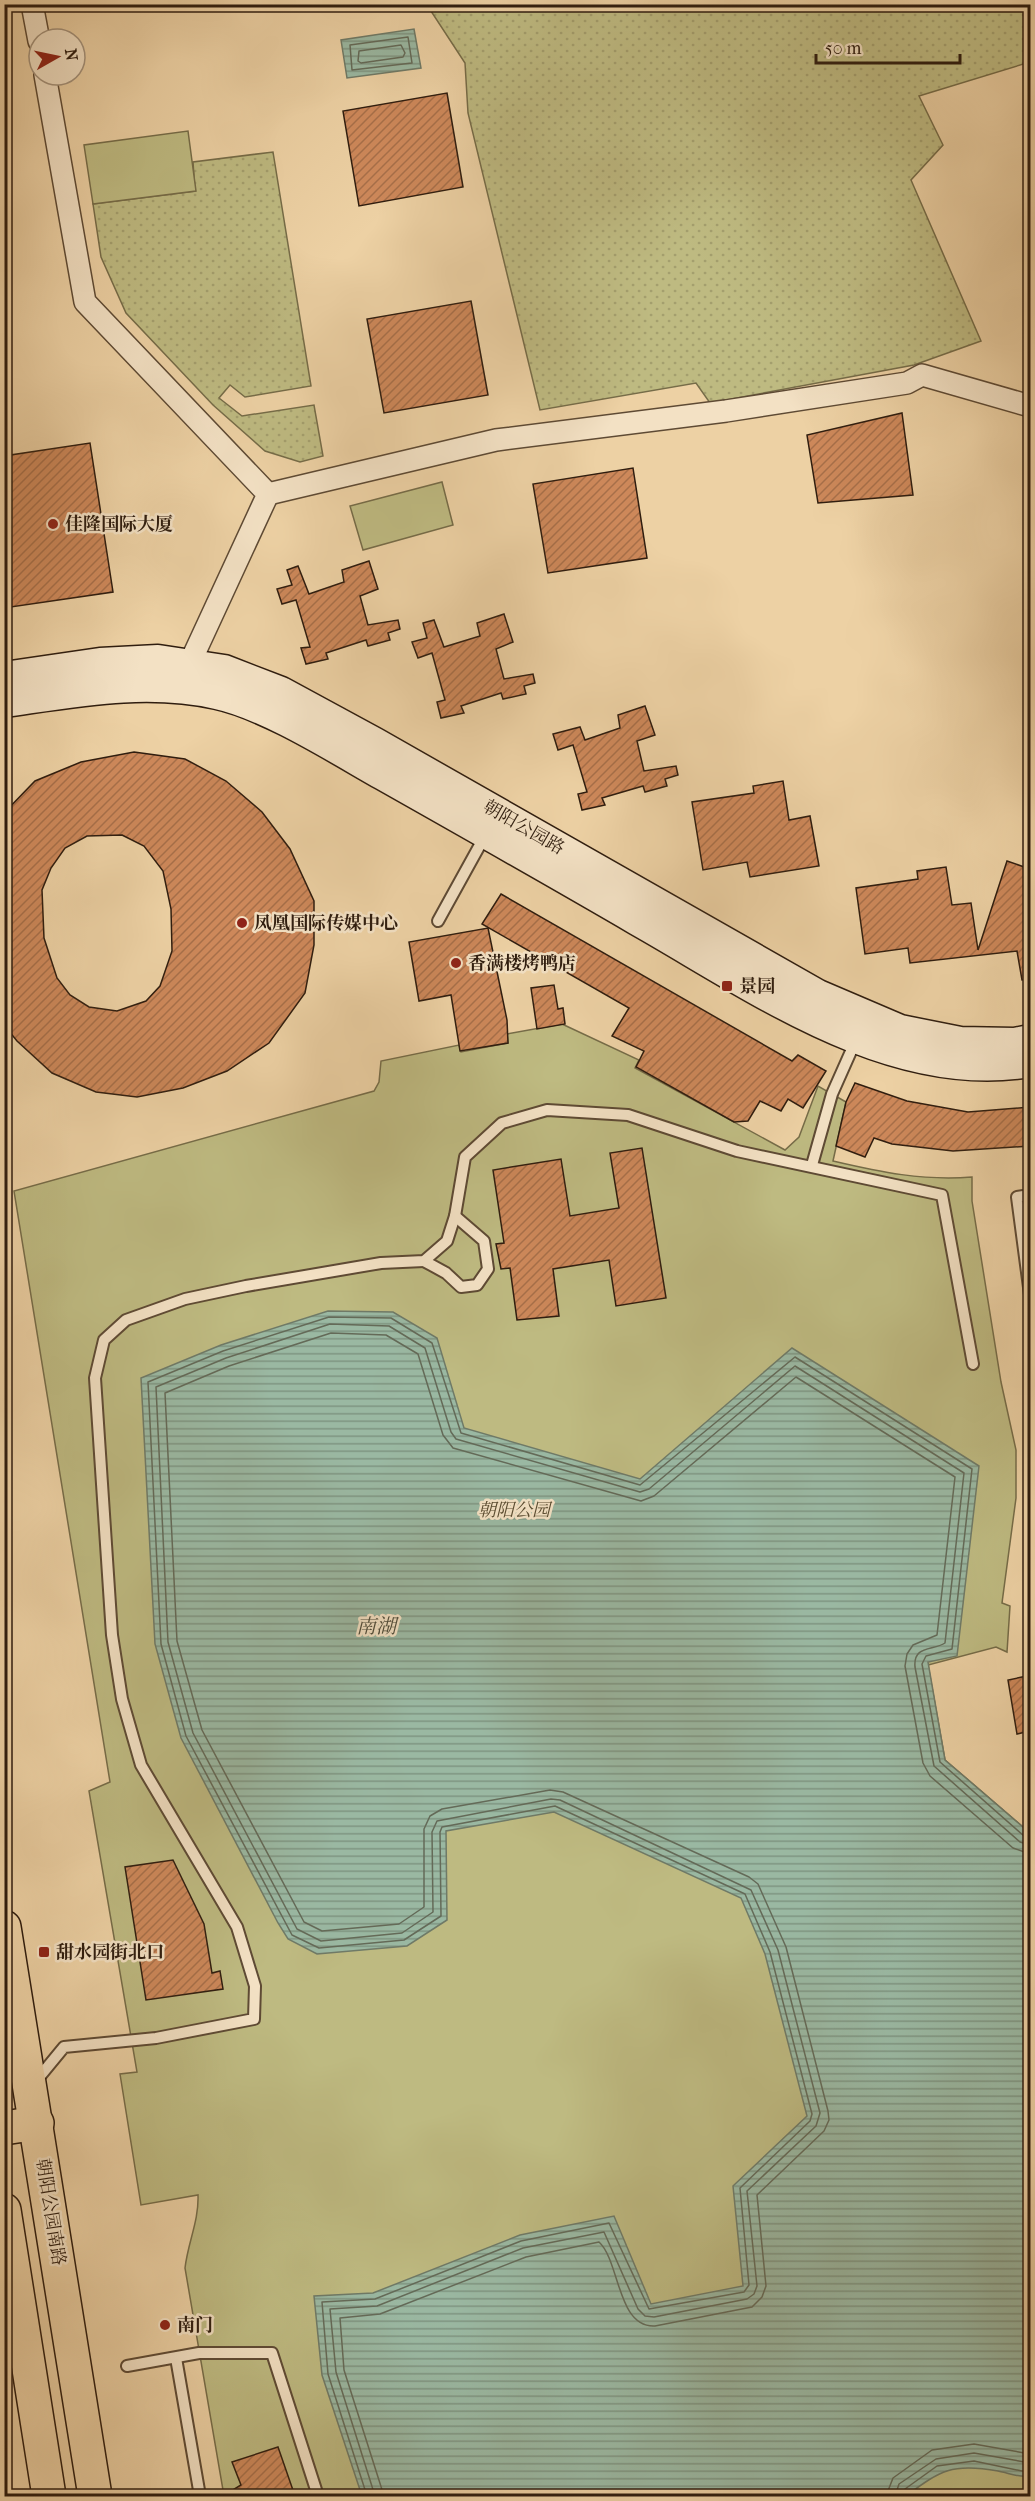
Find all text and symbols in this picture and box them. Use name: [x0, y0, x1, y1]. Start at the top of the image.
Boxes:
north arrow: [27, 27, 87, 87]
scale bar: [816, 27, 960, 65]
text: 50 m: [825, 38, 862, 59]
text: N: [61, 47, 82, 63]
place label: 佳隆国际大厦: [65, 514, 173, 535]
marker: 佳隆国际大厦: [46, 517, 60, 531]
street label: 朝阳公园路: [480, 796, 568, 859]
place label: 凤凰国际传媒中心: [254, 913, 398, 934]
marker: 凤凰国际传媒中心: [235, 916, 249, 930]
place label: 香满楼烤鸭店: [468, 953, 576, 974]
marker: 香满楼烤鸭店: [449, 956, 463, 970]
place label: 景园: [739, 976, 775, 997]
marker: 景园: [720, 979, 734, 993]
park label: 朝阳公园: [478, 1500, 553, 1521]
water label: 南湖: [356, 1615, 399, 1638]
place label: 甜水园街北口: [56, 1942, 164, 1963]
marker: 甜水园街北口: [37, 1945, 51, 1959]
street label: 朝阳公园南路: [32, 2157, 69, 2267]
place label: 南门: [177, 2315, 213, 2336]
marker: 南门: [158, 2318, 172, 2332]

